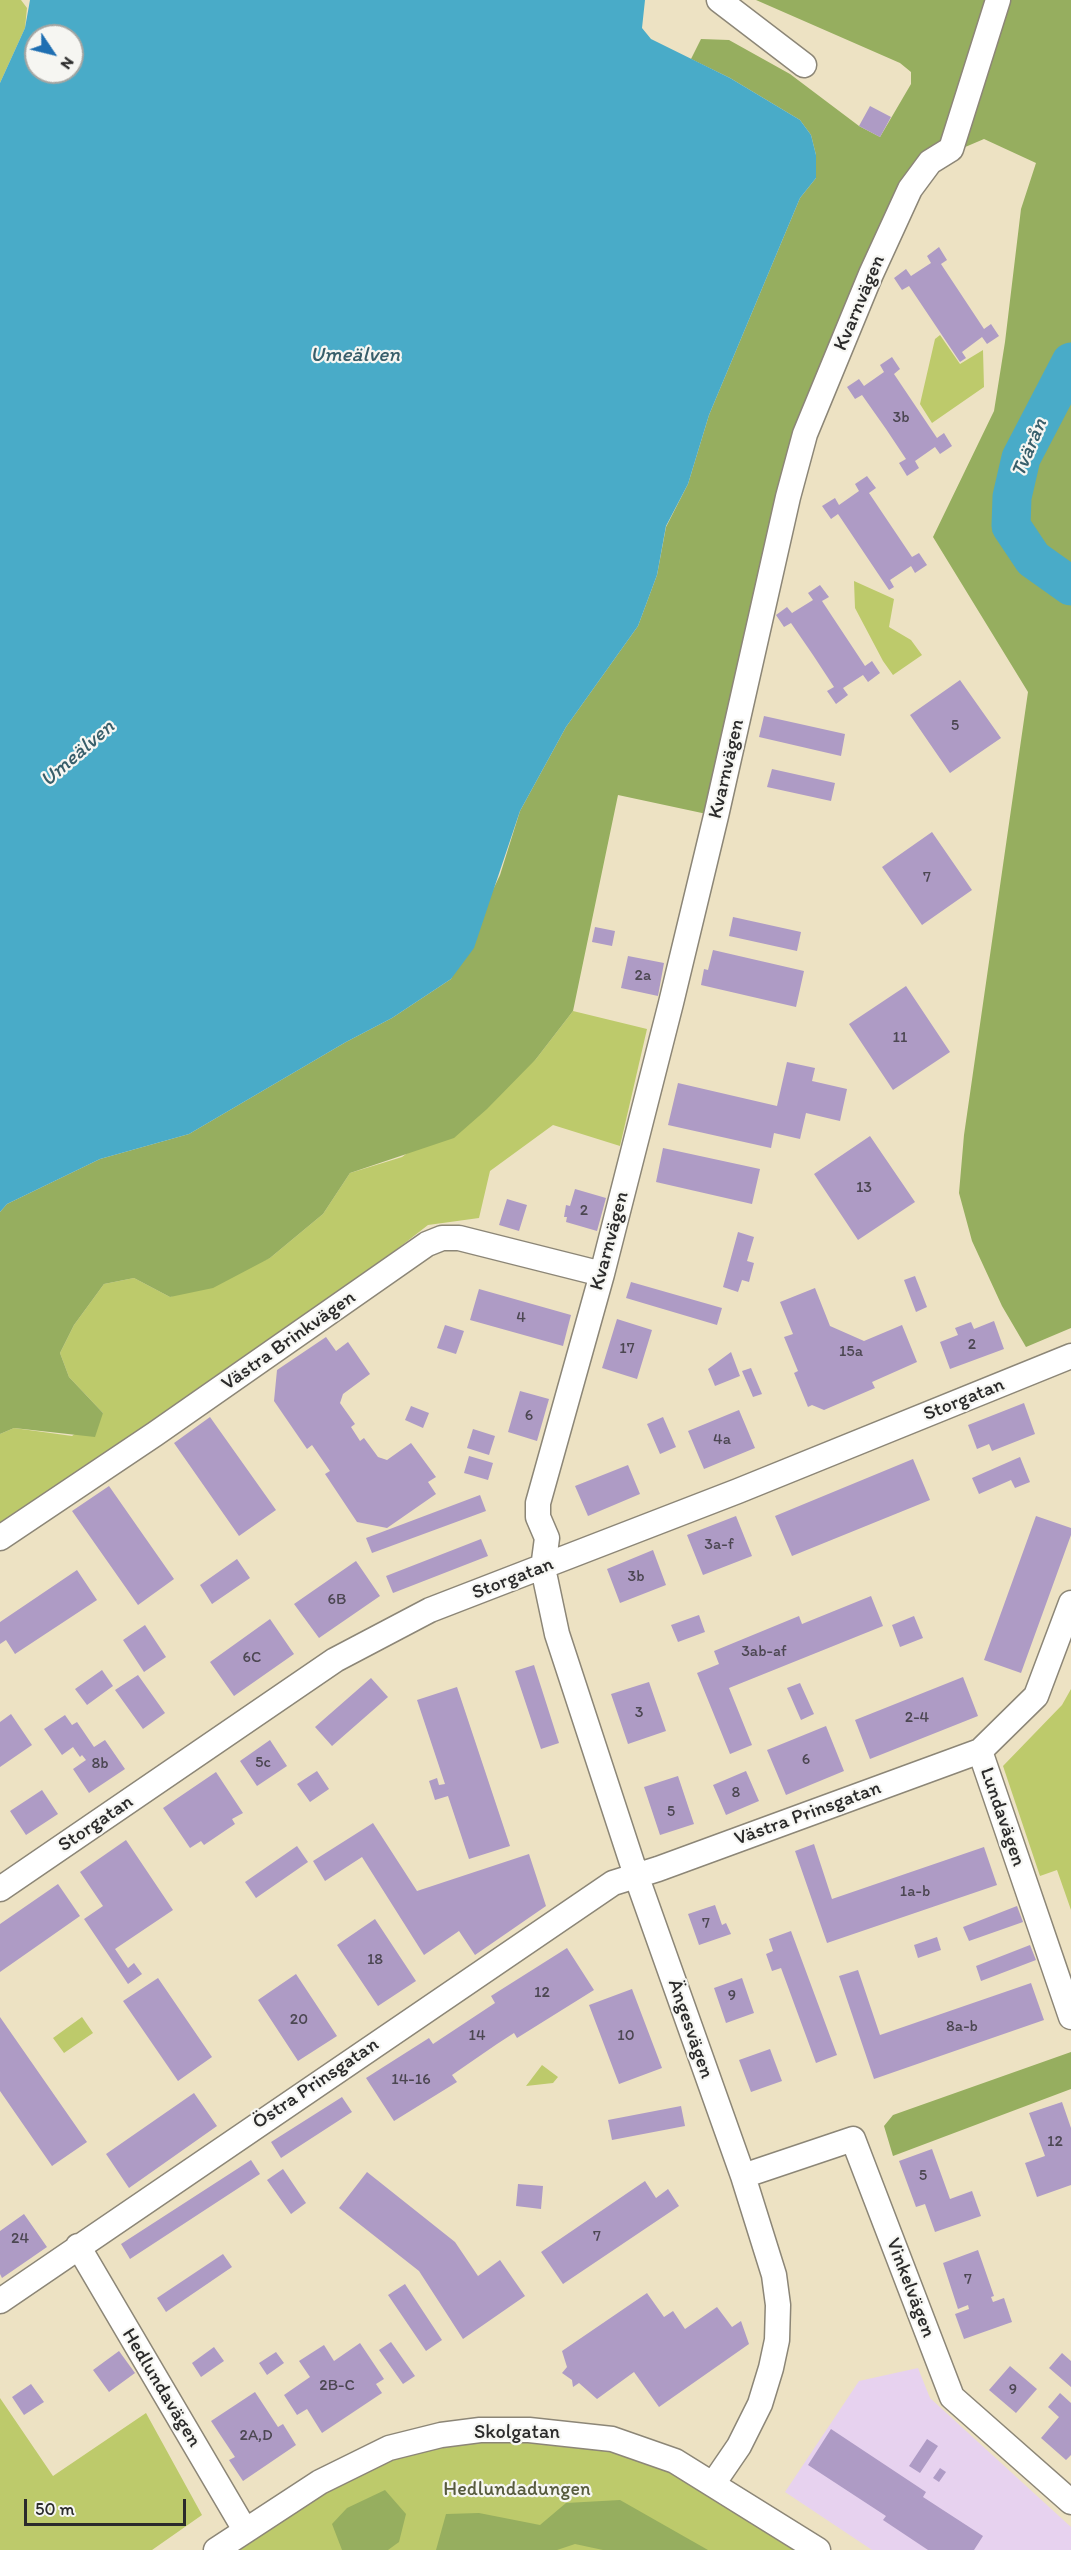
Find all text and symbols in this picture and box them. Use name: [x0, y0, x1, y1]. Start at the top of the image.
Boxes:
north arrow: [24, 24, 84, 84]
text: N: [57, 54, 78, 73]
street label: Kvarnvägen: [829, 252, 891, 354]
water label: Umeälven: [310, 343, 400, 369]
house number: 3b: [892, 408, 910, 428]
water label: Tvärån: [1006, 415, 1054, 481]
water label: Umeälven: [36, 715, 120, 793]
house number: 5: [951, 716, 959, 736]
street label: Kvarnvägen: [704, 717, 750, 821]
house number: 7: [923, 868, 931, 888]
house number: 2a: [635, 966, 651, 986]
house number: 11: [893, 1028, 907, 1048]
house number: 13: [856, 1178, 872, 1198]
street label: Kvarnvägen: [585, 1189, 635, 1293]
house number: 2: [580, 1201, 588, 1221]
street label: Västra Brinkvägen: [217, 1286, 361, 1396]
house number: 4: [516, 1308, 526, 1328]
house number: 2: [968, 1335, 976, 1355]
house number: 17: [619, 1339, 635, 1359]
house number: 15a: [839, 1342, 863, 1362]
street label: Storgatan: [920, 1373, 1008, 1427]
house number: 6: [525, 1406, 533, 1426]
house number: 4a: [713, 1430, 731, 1450]
house number: 3a-f: [704, 1535, 734, 1555]
street label: Storgatan: [469, 1553, 557, 1605]
house number: 3b: [627, 1567, 645, 1587]
house number: 6B: [328, 1590, 346, 1610]
house number: 3ab-af: [741, 1642, 787, 1662]
house number: 6C: [243, 1648, 261, 1668]
house number: 3: [635, 1703, 643, 1723]
house number: 2-4: [905, 1708, 929, 1728]
house number: 6: [802, 1750, 810, 1770]
house number: 5c: [255, 1753, 271, 1773]
house number: 8b: [91, 1754, 109, 1774]
street label: Lundavägen: [974, 1764, 1030, 1870]
street label: Västra Prinsgatan: [732, 1776, 884, 1852]
house number: 8: [732, 1783, 740, 1803]
street label: Storgatan: [54, 1790, 138, 1858]
house number: 5: [667, 1802, 675, 1822]
house number: 1a-b: [900, 1882, 930, 1902]
house number: 7: [702, 1914, 710, 1934]
house number: 18: [367, 1950, 383, 1970]
street label: Ängesvägen: [662, 1976, 718, 2082]
house number: 12: [534, 1983, 550, 2003]
house number: 9: [728, 1986, 736, 2006]
house number: 20: [290, 2010, 308, 2030]
house number: 8a-b: [946, 2017, 978, 2037]
house number: 14: [468, 2026, 486, 2046]
house number: 10: [617, 2026, 635, 2046]
street label: Östra Prinsgatan: [248, 2033, 384, 2135]
house number: 14-16: [391, 2070, 431, 2090]
house number: 12: [1047, 2132, 1063, 2152]
house number: 5: [919, 2166, 927, 2186]
house number: 7: [593, 2227, 601, 2247]
house number: 24: [11, 2229, 29, 2249]
street label: Vinkelvägen: [880, 2235, 940, 2341]
house number: 7: [964, 2270, 972, 2290]
street label: Hedlundavägen: [116, 2324, 206, 2452]
house number: 2B-C: [319, 2376, 355, 2396]
house number: 9: [1009, 2380, 1017, 2400]
street label: Skolgatan: [474, 2421, 560, 2445]
house number: 2A,D: [239, 2426, 273, 2446]
park label: Hedlundadungen: [443, 2478, 591, 2502]
scale bar: [27, 2487, 189, 2525]
text: 50 m: [35, 2498, 75, 2520]

